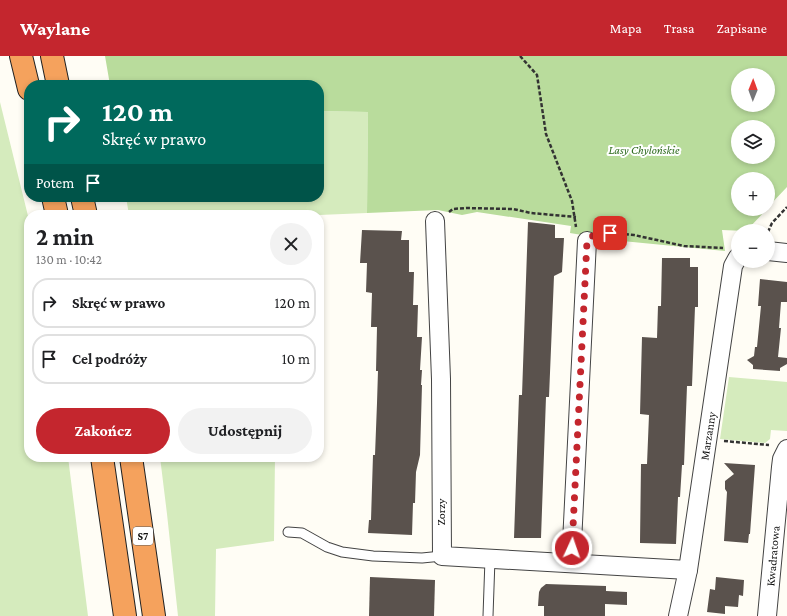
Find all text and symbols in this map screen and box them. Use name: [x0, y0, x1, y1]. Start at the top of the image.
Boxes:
text: Waylane: [20, 18, 90, 39]
text: Mapa: [610, 20, 642, 36]
text: Trasa: [664, 20, 695, 36]
text: Zapisane: [717, 20, 767, 36]
north arrow: [731, 68, 775, 112]
map controls: [731, 68, 775, 268]
icon: right: [36, 96, 88, 148]
text: 120 m: [102, 96, 173, 127]
button: layers: [731, 120, 775, 164]
text: Skręć w prawo: [102, 129, 206, 149]
park label: Lasy Chylońskie: [608, 143, 680, 157]
icon: arrive: [82, 172, 104, 194]
button: +: [731, 172, 775, 216]
text: Potem: [36, 175, 74, 191]
pin: [593, 216, 627, 250]
icon: arrive: [599, 222, 621, 244]
text: 2 min: [36, 223, 94, 250]
button: close: [270, 223, 312, 265]
button: −: [731, 224, 775, 268]
text: 130 m · 10:42: [36, 252, 102, 267]
icon: right: [38, 292, 60, 314]
text: Skręć w prawo: [72, 295, 165, 311]
text: 120 m: [275, 295, 310, 311]
icon: arrive: [38, 348, 60, 370]
text: Cel podróży: [72, 351, 147, 367]
text: 10 m: [282, 351, 310, 367]
button: Zakończ: [36, 408, 170, 454]
button: Udostępnij: [178, 408, 312, 454]
street label: Marzanny: [697, 410, 719, 461]
street label: Zorzy: [434, 498, 448, 525]
street label: Kwadratowa: [763, 525, 783, 587]
road number: S7: [133, 527, 153, 545]
position arrow: [551, 527, 593, 569]

